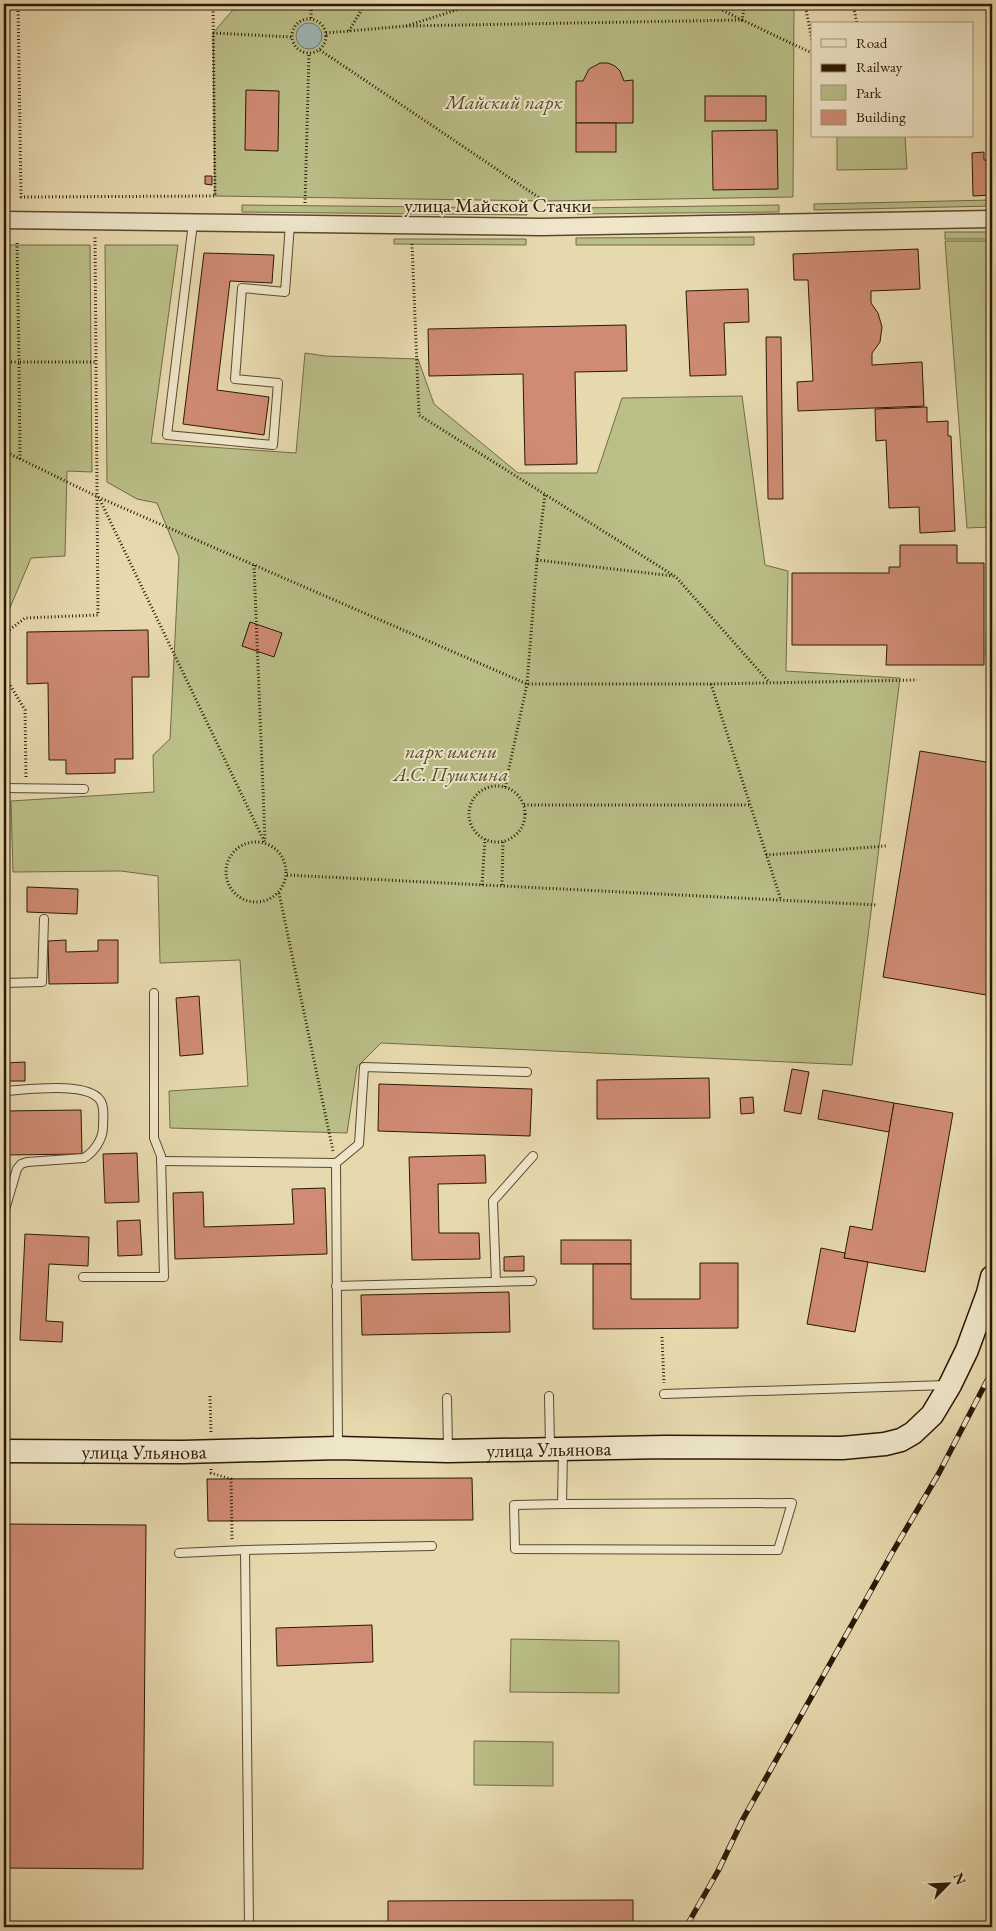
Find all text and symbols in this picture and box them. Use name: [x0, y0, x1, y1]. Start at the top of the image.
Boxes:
legend: [811, 22, 974, 138]
text: Road: [856, 33, 888, 52]
text: Railway: [856, 57, 903, 76]
text: Park: [856, 83, 883, 102]
park label: Майский парк: [444, 89, 563, 115]
text: Building: [856, 107, 906, 126]
street label: улица Майской Стачки: [404, 192, 592, 218]
park label: парк имени А.С. Пушкина: [391, 738, 509, 787]
street label: улица Ульянова: [486, 1435, 612, 1463]
street label: улица Ульянова: [81, 1438, 207, 1465]
north arrow: [924, 1858, 974, 1908]
text: N: [949, 1870, 971, 1888]

